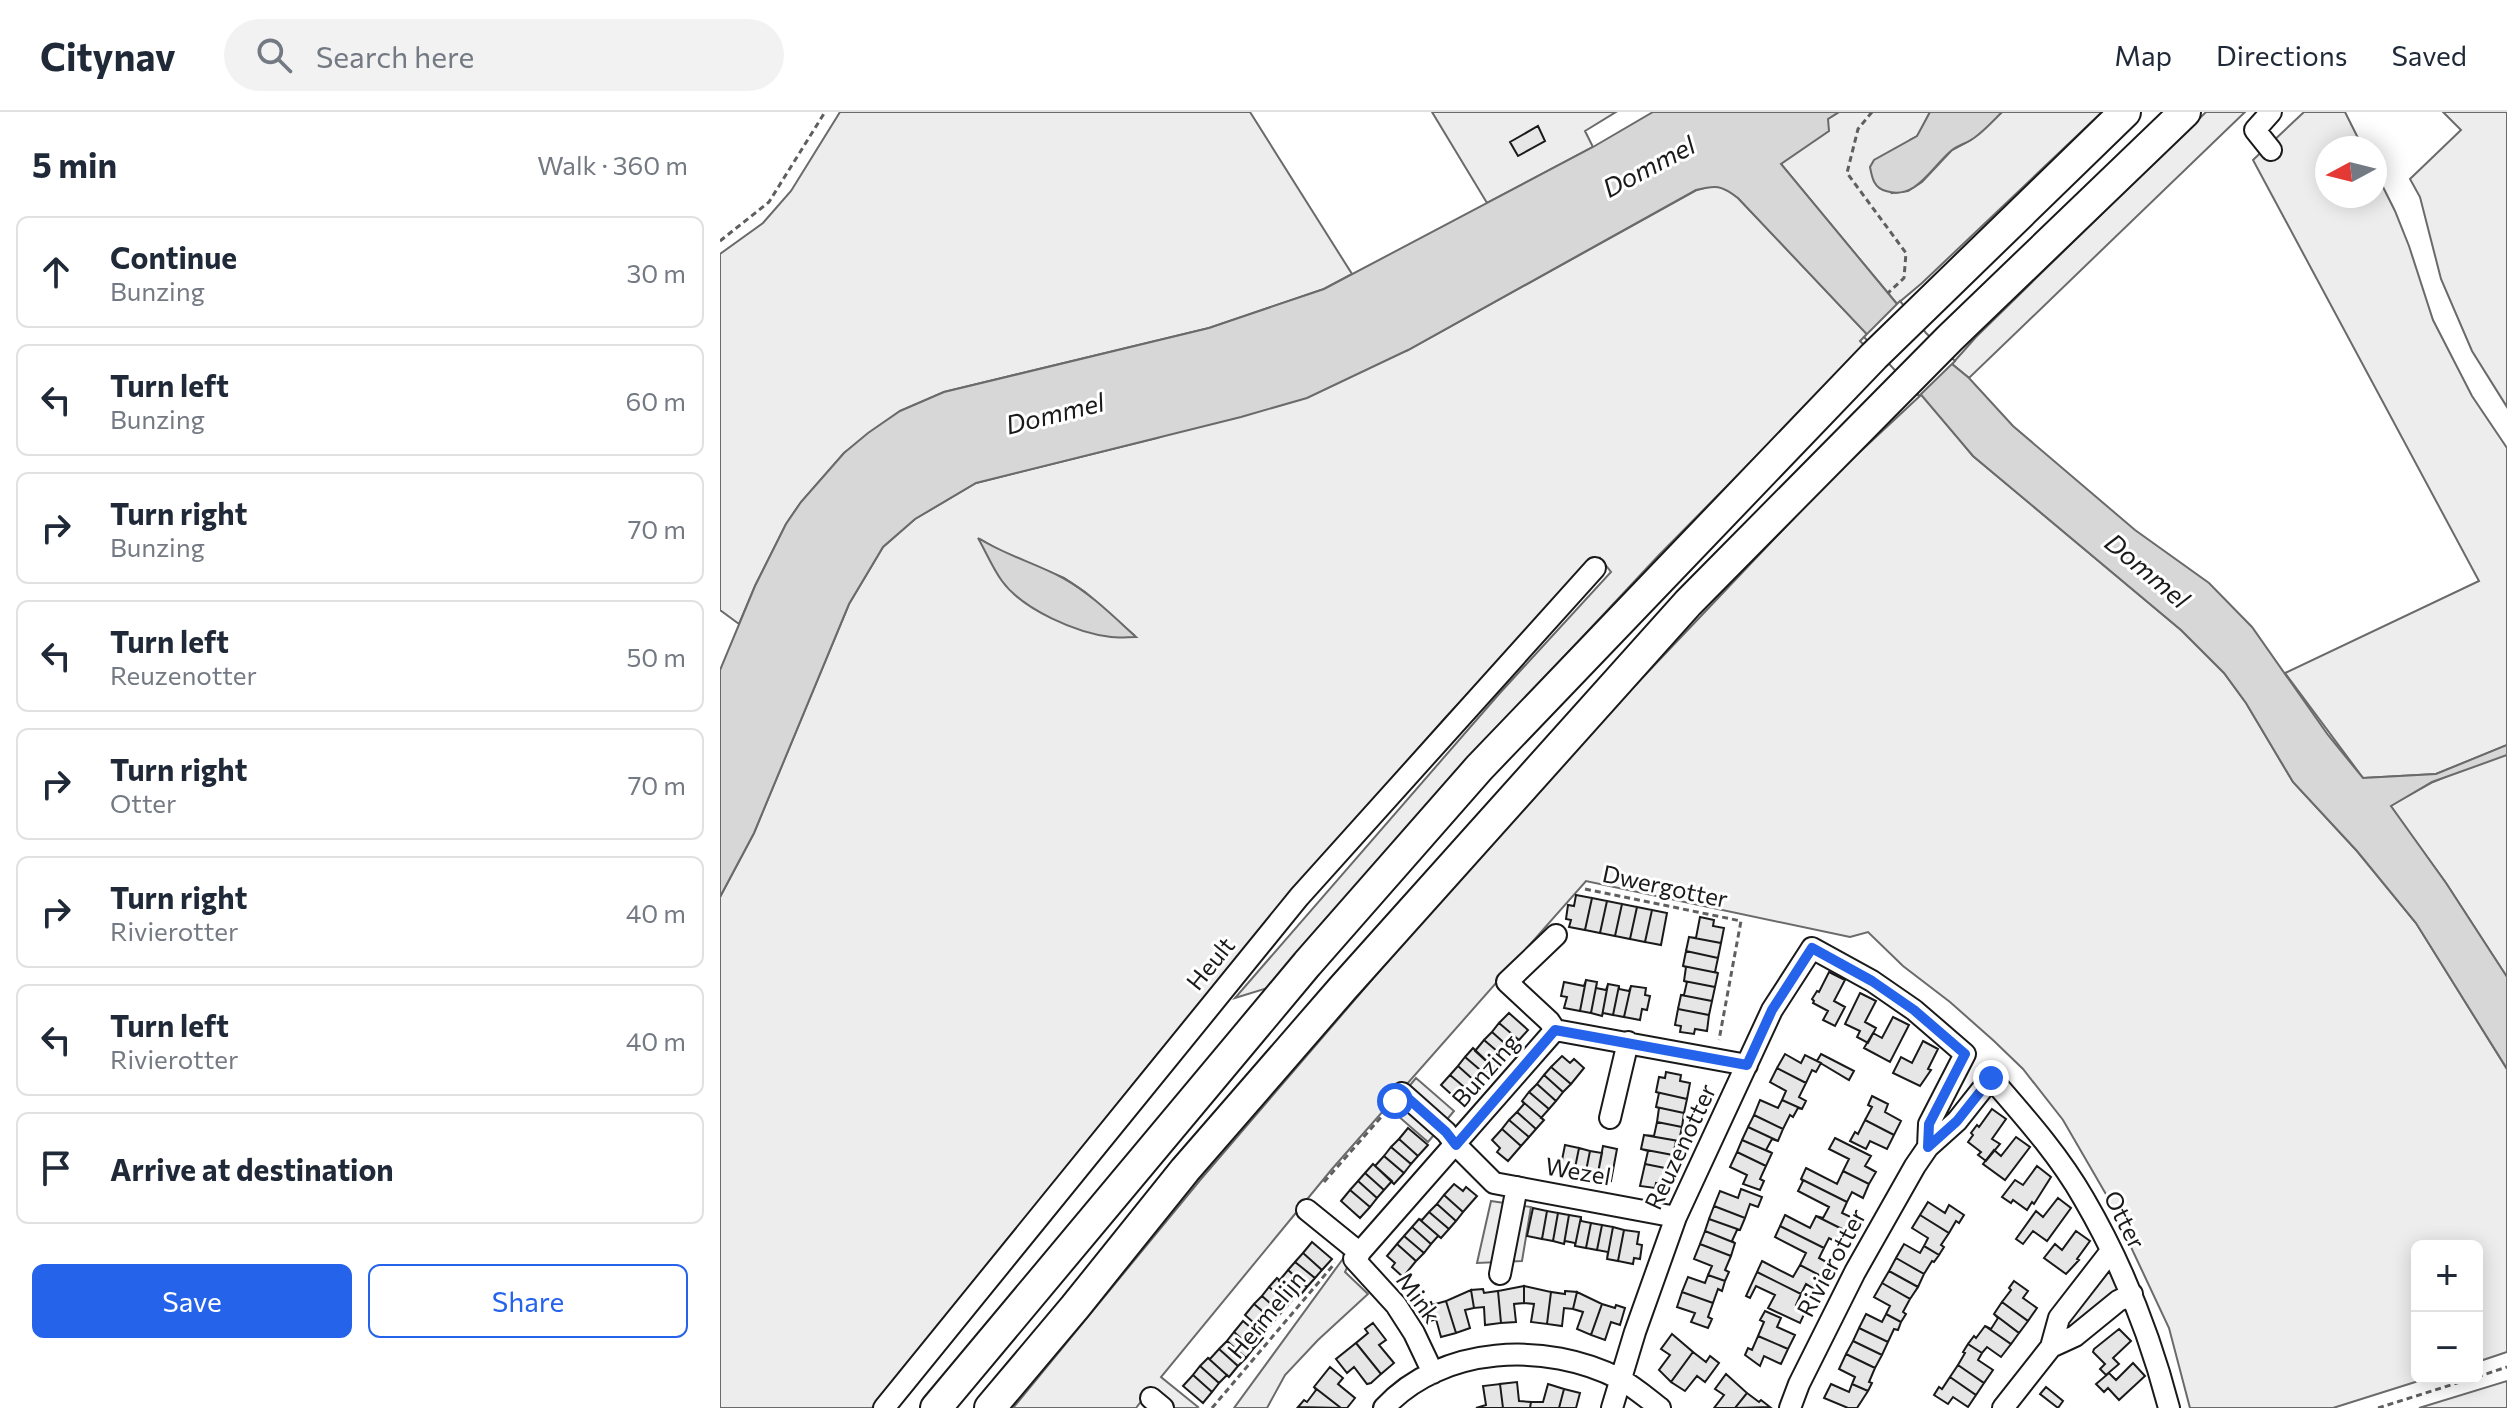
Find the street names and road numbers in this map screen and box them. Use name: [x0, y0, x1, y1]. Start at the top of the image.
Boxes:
street label: Dwergotter: [1600, 858, 1731, 913]
street label: Heult: [1180, 931, 1240, 995]
street label: Bunzing: [1445, 1027, 1525, 1113]
street label: Reuzenotter: [1638, 1078, 1722, 1214]
street label: Wezel: [1543, 1151, 1613, 1191]
street label: Otter: [2098, 1185, 2152, 1254]
street label: Rivierotter: [1790, 1203, 1871, 1321]
street label: Hermelijn: [1221, 1264, 1311, 1364]
street label: Mink: [1391, 1266, 1447, 1328]

